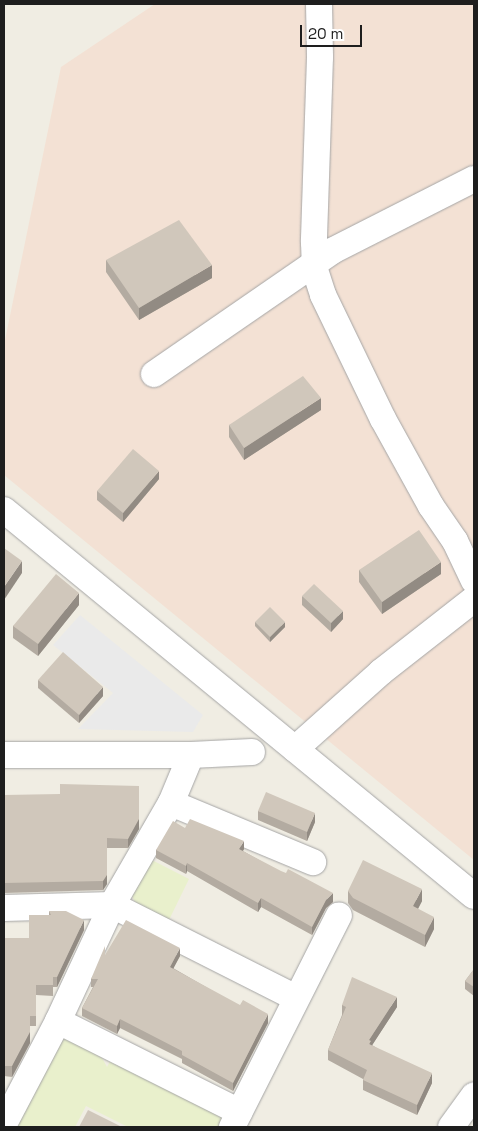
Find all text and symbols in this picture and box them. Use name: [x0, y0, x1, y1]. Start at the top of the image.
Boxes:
scale bar: [303, 15, 366, 47]
text: 20 m: [308, 24, 343, 43]

